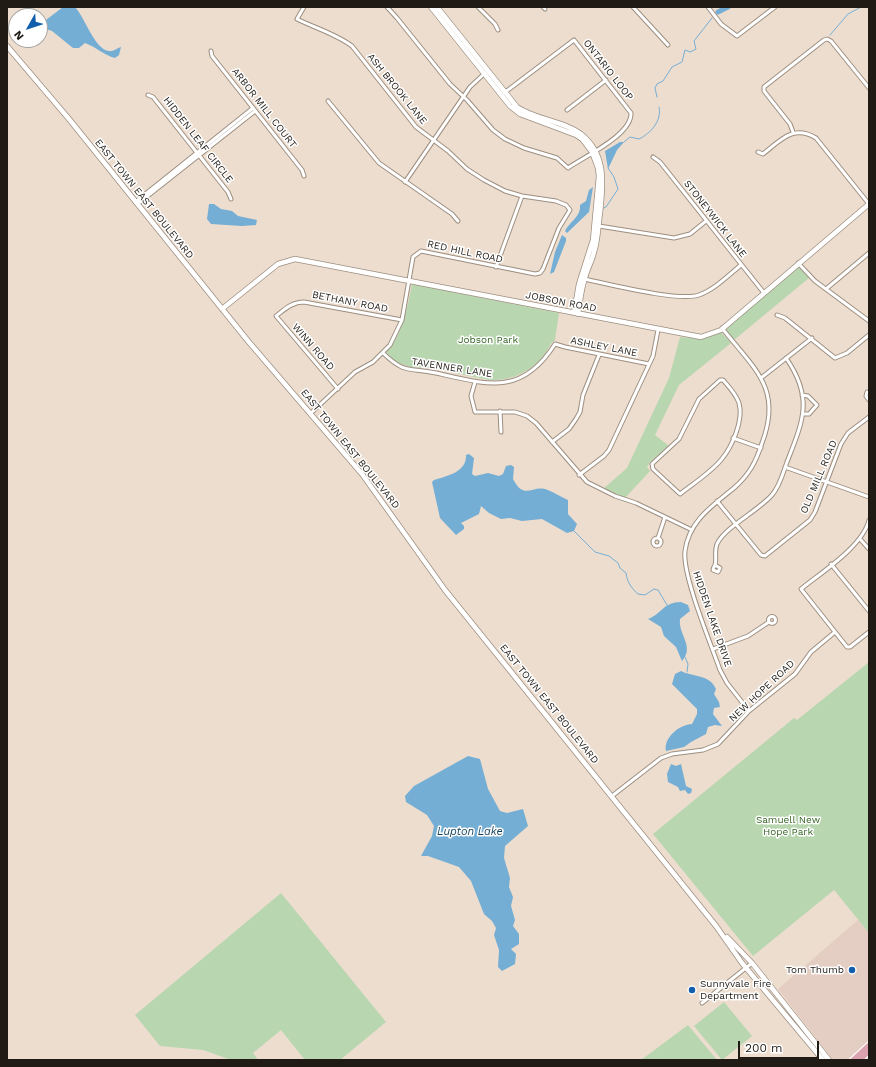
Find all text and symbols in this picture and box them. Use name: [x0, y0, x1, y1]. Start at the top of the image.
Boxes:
north arrow: [8, 8, 48, 48]
text: N: [11, 28, 27, 42]
street label: ONTARIO LOOP: [581, 37, 635, 103]
street label: ASH BROOK LANE: [365, 51, 429, 127]
street label: ARBOR MILL COURT: [229, 66, 299, 150]
street label: HIDDEN LEAF CIRCLE: [161, 95, 235, 185]
street label: EAST TOWN EAST BOULEVARD: [92, 137, 196, 261]
street label: STONEYWICK LANE: [681, 178, 749, 260]
street label: RED HILL ROAD: [426, 238, 504, 266]
street label: BETHANY ROAD: [311, 289, 389, 315]
street label: JOBSON ROAD: [525, 289, 597, 315]
street label: WINN ROAD: [289, 321, 337, 373]
park label: Jobson Park: [458, 334, 518, 346]
street label: ASHLEY LANE: [569, 335, 639, 359]
street label: TAVENNER LANE: [411, 356, 493, 380]
street label: EAST TOWN EAST BOULEVARD: [298, 387, 402, 511]
street label: OLD MILL ROAD: [798, 438, 840, 516]
street label: HIDDEN LAKE DRIVE: [690, 570, 734, 668]
street label: EAST TOWN EAST BOULEVARD: [497, 642, 601, 766]
street label: NEW HOPE ROAD: [727, 658, 797, 724]
park label: Samuell New Hope Park: [756, 814, 820, 838]
water label: Lupton Lake: [437, 825, 503, 839]
place label: Tom Thumb: [786, 964, 844, 976]
marker: Tom Thumb: [847, 965, 857, 975]
place label: Sunnyvale Fire Department: [700, 978, 771, 1002]
marker: Sunnyvale Fire Department: [687, 985, 697, 995]
scale bar: [740, 1033, 821, 1059]
text: 200 m: [745, 1041, 782, 1055]

